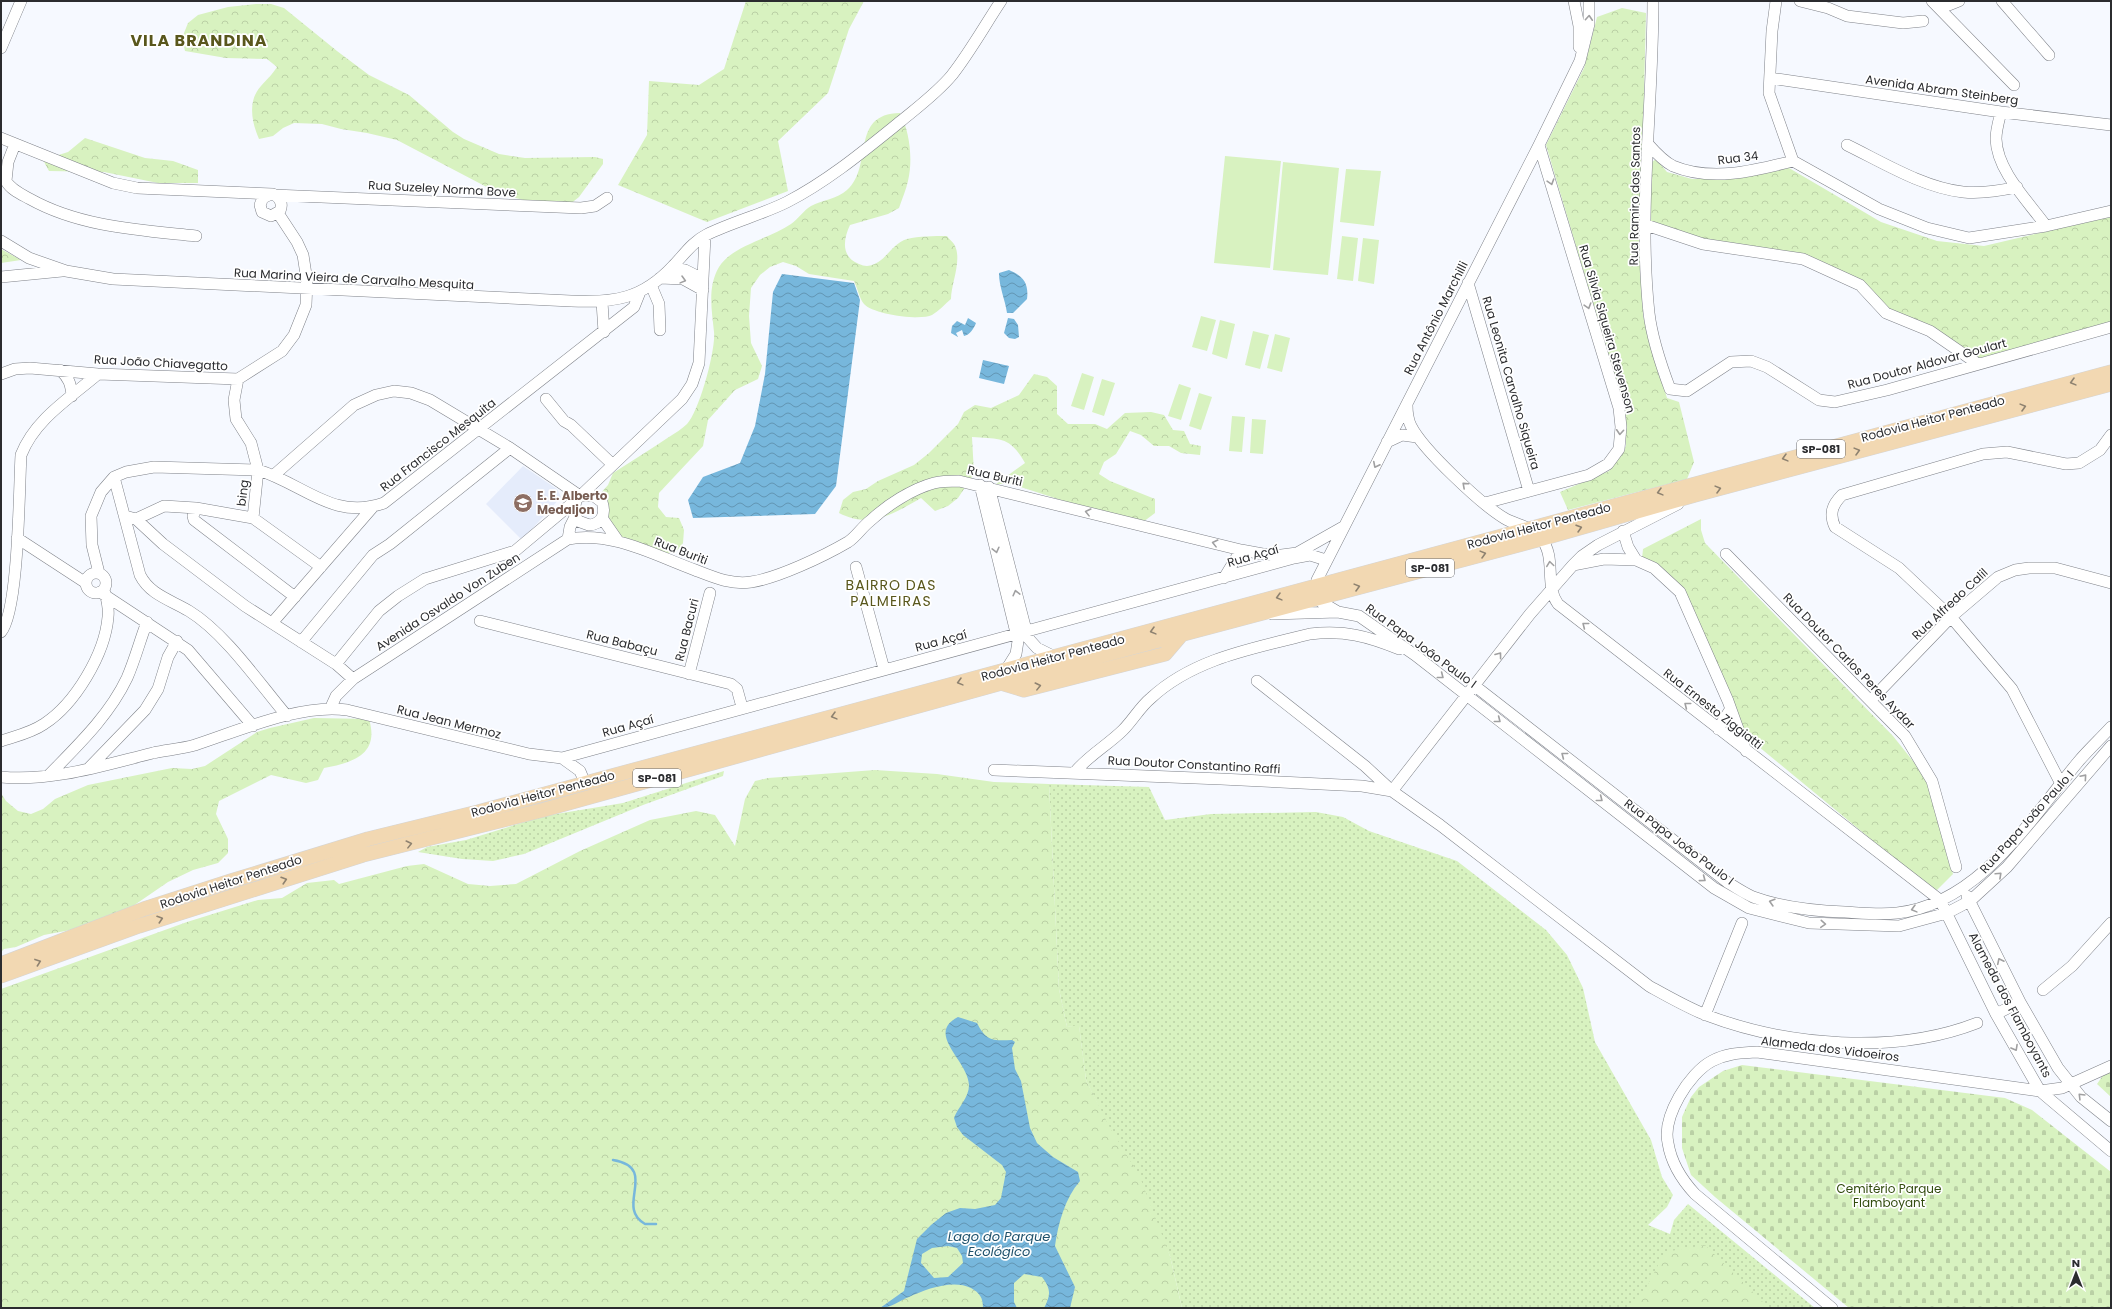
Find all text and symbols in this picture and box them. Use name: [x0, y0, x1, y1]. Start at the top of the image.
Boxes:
one-way arrow: [1585, 15, 1593, 21]
district label: VILA BRANDINA: [130, 29, 268, 52]
street label: Avenida Abram Steinberg: [1864, 70, 2020, 109]
street label: Rua Ramiro dos Santos: [1625, 126, 1644, 266]
street label: Rua 34: [1717, 147, 1760, 168]
street label: Rua Suzeley Norma Bove: [368, 176, 516, 201]
one-way arrow: [1546, 178, 1554, 185]
street label: Rua Silvia Siqueira Stevenson: [1575, 243, 1640, 415]
street label: Rua Antônio Marchilli: [1400, 258, 1472, 377]
street label: Rua Marina Vieira de Carvalho Mesquita: [233, 264, 475, 293]
one-way arrow: [679, 275, 686, 284]
street label: Rua Leonita Carvalho Siqueira: [1479, 294, 1544, 472]
one-way arrow: [1583, 303, 1592, 310]
street label: Rua Doutor Aldovar Goulart: [1846, 334, 2008, 393]
street label: Rua João Chiavegatto: [94, 351, 229, 375]
one-way arrow: [2070, 377, 2077, 386]
street label: Rodovia Heitor Penteado: [1859, 391, 2007, 446]
street label: Rua Francisco Mesquita: [376, 394, 499, 495]
one-way arrow: [2019, 403, 2026, 411]
one-way arrow: [1616, 429, 1625, 435]
road number: SP-081: [1797, 440, 1845, 458]
one-way arrow: [1853, 447, 1860, 456]
one-way arrow: [1782, 453, 1789, 462]
one-way arrow: [1373, 460, 1380, 468]
street label: Rua Buriti: [966, 461, 1024, 490]
street label: bing: [232, 479, 253, 507]
one-way arrow: [1462, 482, 1469, 489]
one-way arrow: [1714, 485, 1721, 493]
place label: E. E. Alberto Medaljon: [537, 487, 608, 518]
one-way arrow: [1657, 488, 1663, 496]
school or university icon: E. E. Alberto Medaljon: [512, 492, 534, 514]
street label: Rodovia Heitor Penteado: [1465, 498, 1613, 553]
one-way arrow: [1085, 508, 1092, 517]
one-way arrow: [1575, 524, 1582, 533]
street label: Rua Buriti: [652, 533, 710, 569]
one-way arrow: [1211, 540, 1218, 548]
street label: Rua Açaí: [1225, 540, 1281, 571]
one-way arrow: [991, 547, 999, 553]
street label: Avenida Osvaldo Von Zuben: [372, 548, 523, 655]
one-way arrow: [1479, 550, 1486, 559]
road number: SP-081: [1406, 559, 1454, 577]
one-way arrow: [1546, 560, 1555, 567]
street label: Rua Alfredo Calil: [1908, 564, 1991, 643]
district label: BAIRRO DAS PALMEIRAS: [846, 575, 936, 611]
one-way arrow: [1353, 583, 1360, 592]
street label: Rua Doutor Carlos Peres Aydar: [1780, 589, 1919, 733]
one-way arrow: [1012, 590, 1020, 596]
one-way arrow: [1276, 592, 1283, 601]
street label: Rua Bacuri: [671, 597, 703, 663]
street label: Rua Papa João Paulo I: [1362, 600, 1480, 692]
one-way arrow: [1582, 623, 1589, 630]
street label: Rua Babaçu: [585, 625, 660, 660]
street label: Rua Açaí: [913, 625, 969, 656]
one-way arrow: [1150, 626, 1157, 634]
street label: Rodovia Heitor Penteado: [979, 630, 1127, 685]
one-way arrow: [1494, 652, 1501, 659]
street label: Rua Ernesto Ziggiatti: [1660, 664, 1767, 753]
one-way arrow: [1437, 671, 1444, 678]
one-way arrow: [957, 677, 964, 686]
one-way arrow: [1035, 683, 1041, 691]
street label: Rua Jean Mermoz: [395, 700, 503, 743]
one-way arrow: [1685, 703, 1692, 710]
street label: Rua Açaí: [600, 710, 656, 741]
one-way arrow: [831, 711, 838, 720]
one-way arrow: [1493, 715, 1500, 722]
street label: Rua Doutor Constantino Raffi: [1107, 751, 1281, 778]
one-way arrow: [1561, 753, 1568, 760]
street label: Rodovia Heitor Penteado: [469, 766, 617, 821]
street label: Rua Papa João Paulo I: [1976, 766, 2078, 877]
road number: SP-081: [633, 769, 681, 787]
one-way arrow: [2080, 774, 2087, 781]
one-way arrow: [1596, 795, 1603, 802]
street label: Rua Papa João Paulo I: [1621, 795, 1738, 889]
one-way arrow: [406, 841, 412, 849]
street label: Rodovia Heitor Penteado: [158, 850, 304, 912]
one-way arrow: [1994, 872, 2002, 879]
one-way arrow: [1699, 874, 1706, 882]
one-way arrow: [280, 876, 287, 885]
one-way arrow: [1768, 898, 1775, 907]
one-way arrow: [1911, 904, 1918, 913]
one-way arrow: [157, 915, 164, 924]
one-way arrow: [1820, 920, 1826, 929]
street label: Alameda dos Flamboyants: [1965, 929, 2056, 1080]
one-way arrow: [1997, 958, 2005, 966]
one-way arrow: [34, 959, 41, 967]
street label: Alameda dos Vidoeiros: [1760, 1032, 1900, 1065]
one-way arrow: [2010, 1044, 2017, 1051]
one-way arrow: [2078, 1093, 2086, 1101]
park label: Cemitério Parque Flamboyant: [1837, 1180, 1941, 1211]
water label: Lago do Parque Ecológico: [948, 1227, 1050, 1261]
north arrow: [2056, 1253, 2096, 1293]
text: N: [2072, 1255, 2080, 1271]

